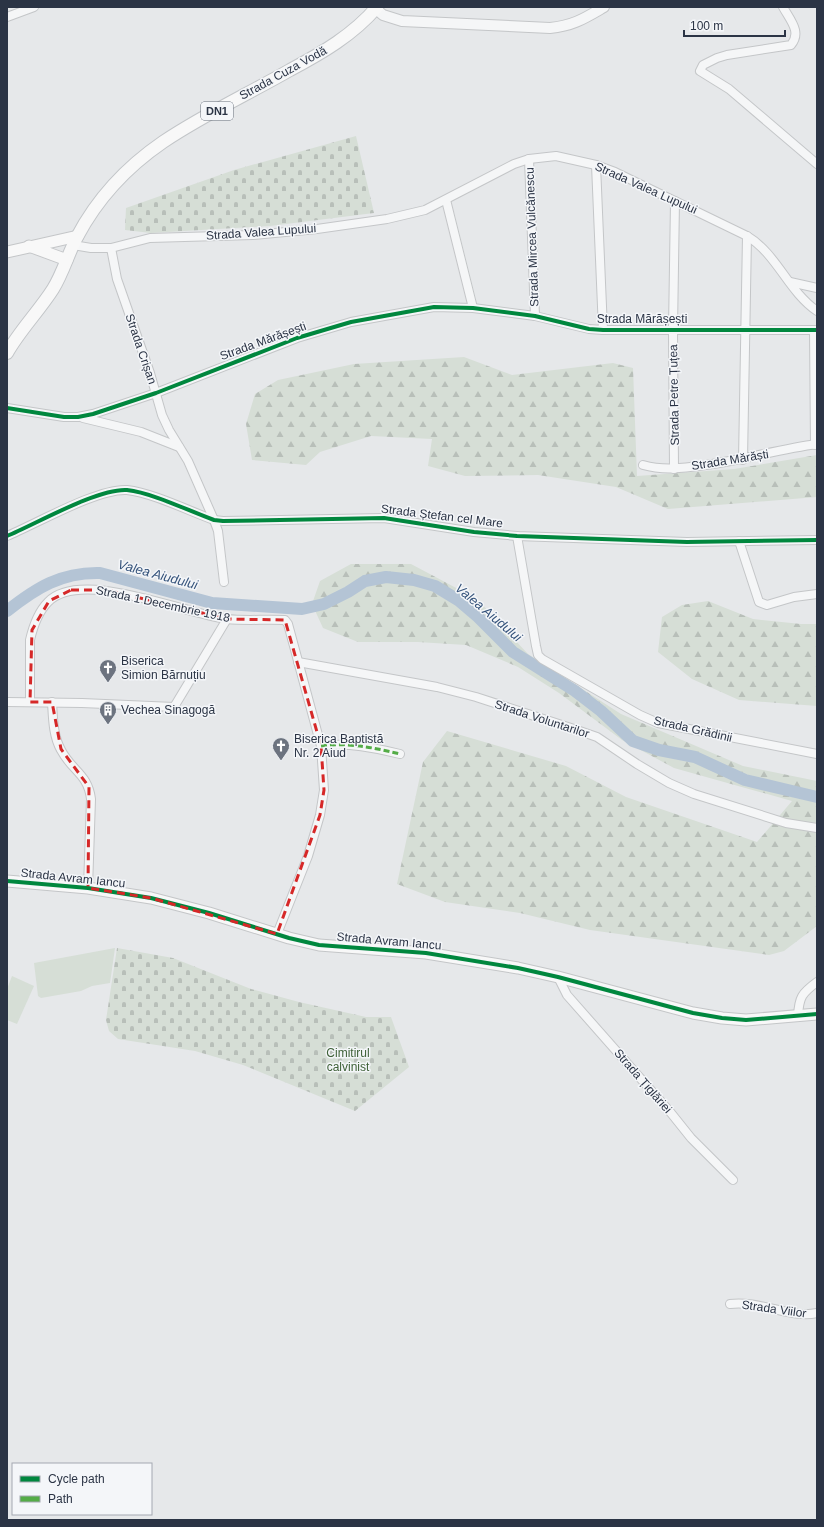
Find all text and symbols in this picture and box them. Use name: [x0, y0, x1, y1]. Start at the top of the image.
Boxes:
scale bar: [684, 12, 785, 38]
text: 100 m: [690, 19, 723, 33]
street label: Strada Cuza Vodă: [237, 43, 329, 103]
road number: DN1: [201, 102, 233, 120]
street label: Strada Valea Lupului: [593, 159, 699, 217]
street label: Strada Mircea Vulcănescu: [523, 167, 541, 307]
street label: Strada Valea Lupului: [205, 221, 317, 243]
street label: Strada Crișan: [122, 312, 160, 386]
street label: Strada Mărășești: [597, 312, 687, 326]
street label: Strada Mărășești: [218, 319, 308, 363]
street label: Strada Petre Țuțea: [666, 344, 682, 446]
street label: Strada Mărăști: [690, 447, 770, 473]
street label: Strada Ștefan cel Mare: [380, 502, 504, 530]
water label: Valea Aiudului: [116, 557, 201, 593]
water label: Valea Aiudului: [452, 580, 526, 645]
street label: Strada 1 Decembrie 1918: [95, 583, 232, 625]
place label: Biserica Simion Bărnuțiu: [121, 654, 206, 682]
church icon: Biserica Simion Bărnuțiu: [98, 658, 118, 683]
street label: Strada Voluntarilor: [493, 697, 591, 741]
building icon: Vechea Sinagogă: [98, 700, 118, 725]
place label: Vechea Sinagogă: [121, 703, 215, 717]
street label: Strada Grădinii: [652, 713, 734, 745]
place label: Biserica Baptistă Nr. 2 Aiud: [294, 732, 384, 760]
church icon: Biserica Baptistă Nr. 2 Aiud: [271, 736, 291, 761]
street label: Strada Avram Iancu: [20, 866, 126, 890]
street label: Strada Avram Iancu: [336, 929, 442, 953]
park label: Cimitirul calvinist: [326, 1046, 370, 1074]
street label: Strada Țiglăriei: [611, 1046, 675, 1116]
street label: Strada Viilor: [741, 1298, 807, 1320]
legend: [12, 1463, 152, 1515]
text: Cycle path: [48, 1472, 105, 1486]
text: Path: [48, 1492, 73, 1506]

